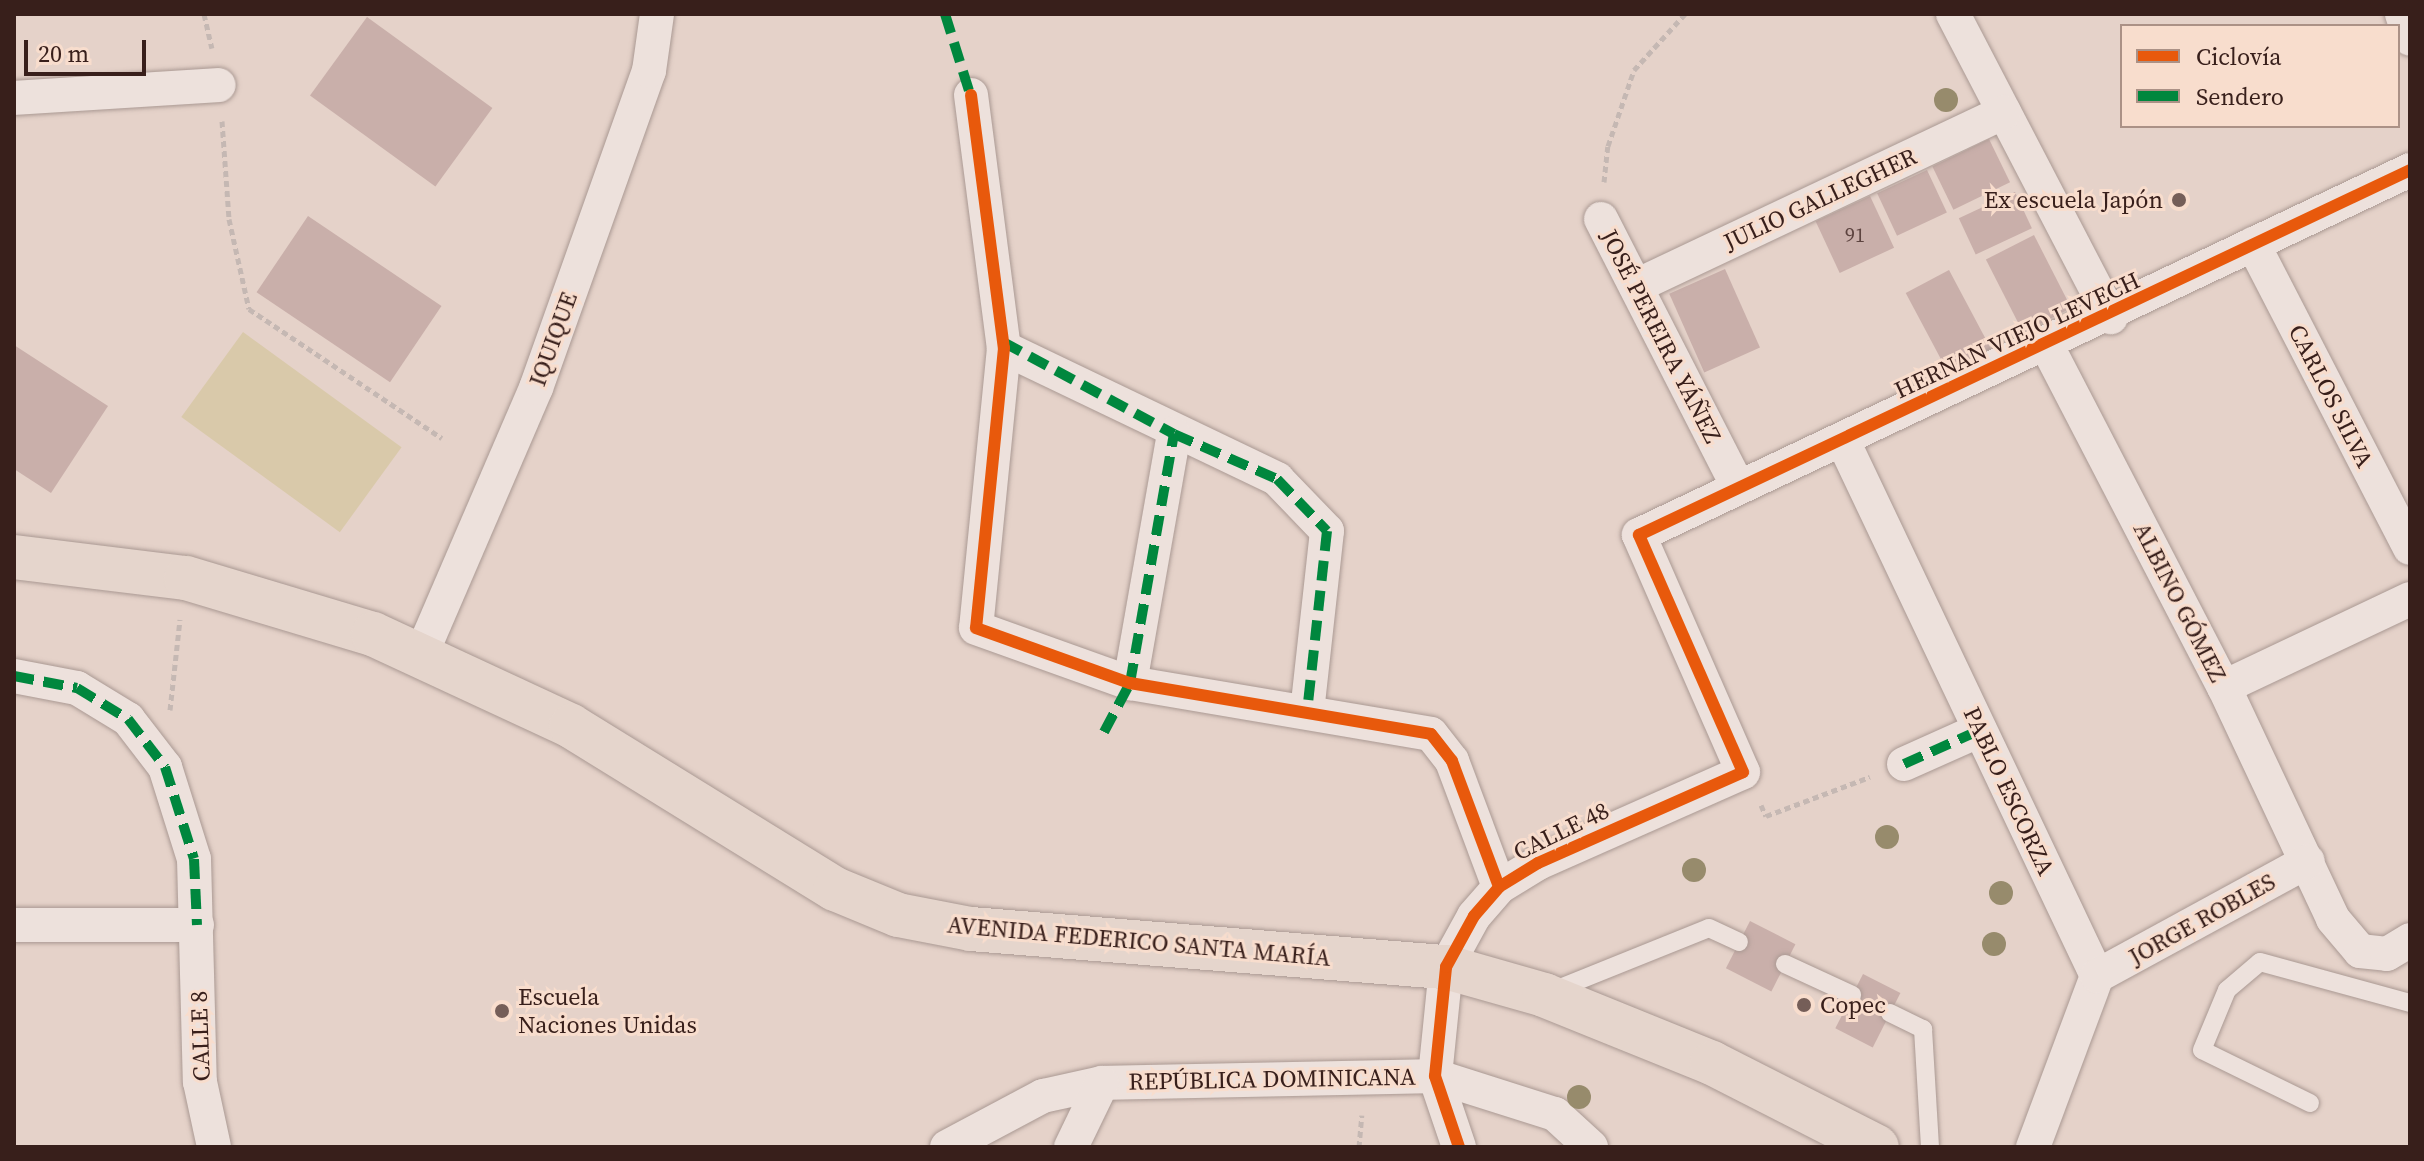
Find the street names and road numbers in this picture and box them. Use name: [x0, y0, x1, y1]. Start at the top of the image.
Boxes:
street label: JULIO GALLEGHER: [1719, 142, 1921, 256]
street label: JOSÉ PEREIRA YÁÑEZ: [1595, 224, 1727, 448]
street label: HERNAN VIEJO LEVECH: [1889, 265, 2145, 405]
street label: IQUIQUE: [523, 288, 583, 390]
street label: CARLOS SILVA: [2283, 320, 2379, 472]
street label: ALBINO GÓMEZ: [2127, 517, 2233, 687]
street label: PABLO ESCORZA: [1957, 702, 2061, 880]
street label: CALLE 48: [1509, 796, 1613, 866]
street label: JORGE ROBLES: [2124, 867, 2280, 971]
street label: AVENIDA FEDERICO SANTA MARÍA: [946, 910, 1332, 972]
street label: CALLE 8: [184, 990, 216, 1082]
street label: REPÚBLICA DOMINICANA: [1128, 1062, 1416, 1096]

